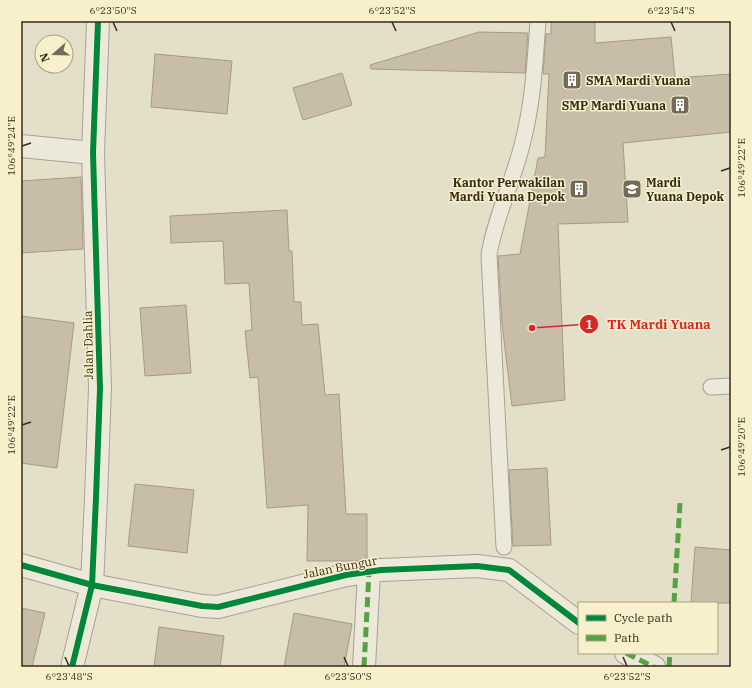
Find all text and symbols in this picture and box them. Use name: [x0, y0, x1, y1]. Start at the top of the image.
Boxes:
text: 6°23'50"S: [89, 4, 137, 17]
text: 6°23'52"S: [368, 4, 416, 17]
text: 6°23'54"S: [647, 4, 695, 17]
north arrow: [34, 34, 74, 74]
text: N: [36, 51, 53, 64]
building icon: SMA Mardi Yuana: [561, 69, 583, 91]
place label: SMA Mardi Yuana: [586, 73, 691, 88]
building icon: SMP Mardi Yuana: [669, 94, 691, 116]
place label: SMP Mardi Yuana: [562, 98, 666, 113]
text: 106°49'24"E: [5, 116, 18, 176]
text: 106°49'22"E: [735, 138, 748, 198]
place label: Kantor Perwakilan Mardi Yuana Depok: [449, 175, 566, 204]
place label: Mardi Yuana Depok: [646, 175, 724, 204]
building icon: Kantor Perwakilan Mardi Yuana Depok: [568, 178, 590, 200]
school or university icon: Mardi Yuana Depok: [621, 178, 643, 200]
street label: Jalan Dahlia: [80, 310, 96, 380]
callout: TK Mardi Yuana: [579, 312, 718, 337]
text: TK Mardi Yuana: [607, 316, 711, 333]
text: 1: [585, 317, 593, 332]
text: 106°49'22"E: [5, 395, 18, 455]
text: 106°49'20"E: [735, 417, 748, 477]
street label: Jalan Bungur: [302, 552, 379, 582]
legend: [578, 602, 718, 654]
text: Cycle path: [614, 610, 673, 625]
text: Path: [614, 630, 640, 645]
text: 6°23'48"S: [45, 670, 93, 683]
text: 6°23'50"S: [324, 670, 372, 683]
text: 6°23'52"S: [603, 670, 651, 683]

